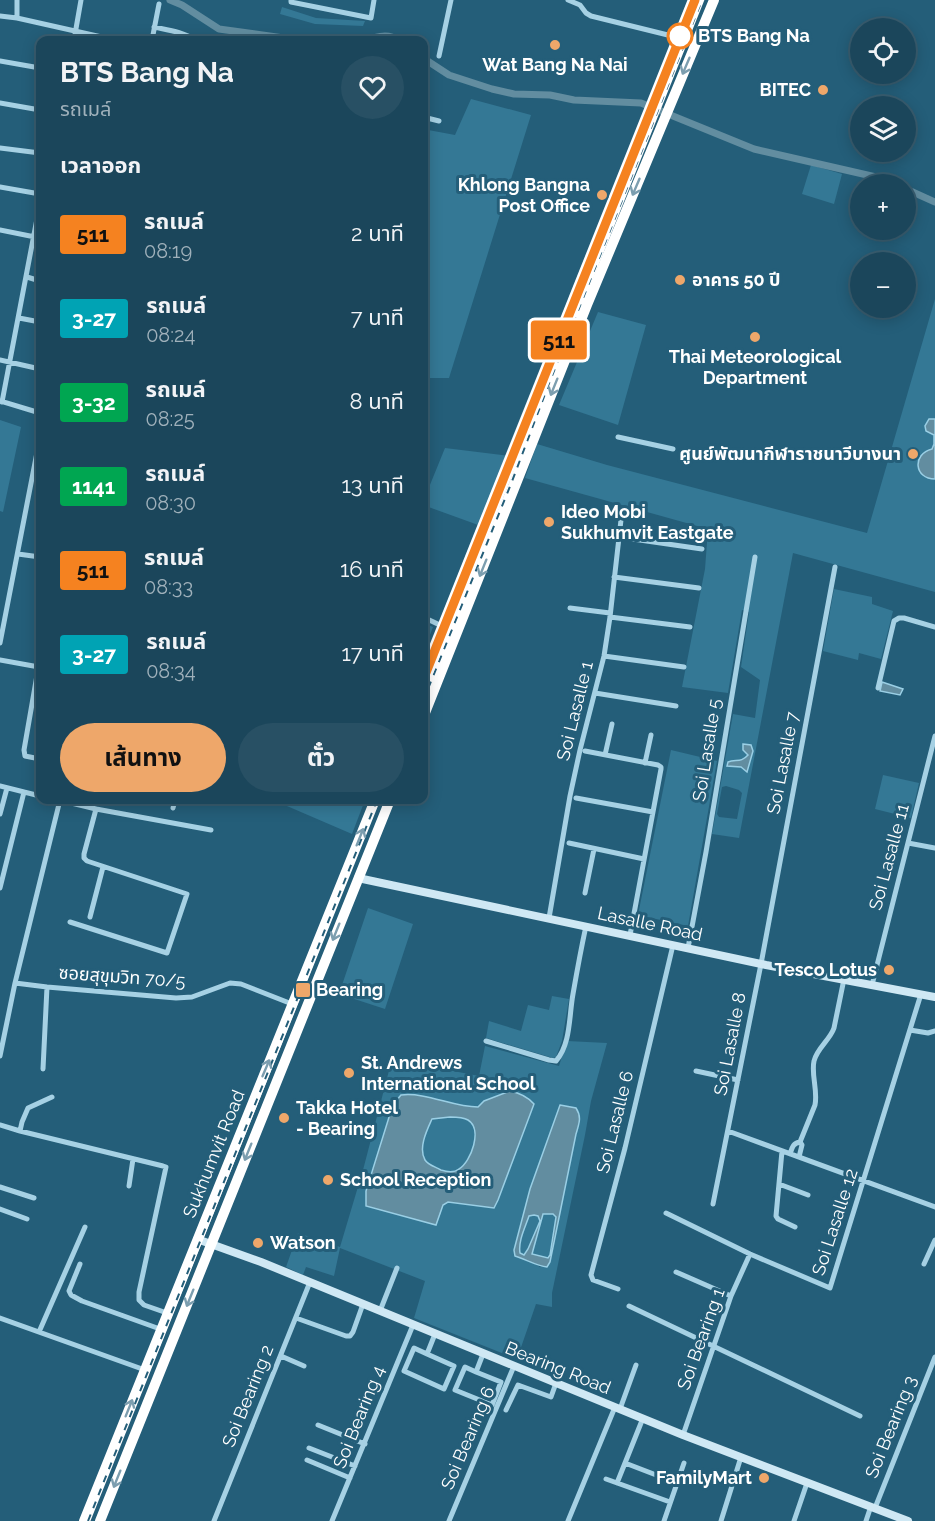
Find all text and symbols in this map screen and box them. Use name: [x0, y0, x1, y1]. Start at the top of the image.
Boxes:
map controls: [850, 18, 916, 318]
button: locate: [850, 18, 916, 84]
marker: BTS Bang Na: [667, 23, 693, 49]
place label: BTS Bang Na: [698, 25, 810, 46]
marker: Wat Bang Na Nai: [548, 38, 562, 52]
place label: Wat Bang Na Nai: [482, 54, 628, 75]
text: BTS Bang Na: [60, 56, 234, 89]
button: heart: [341, 56, 404, 119]
one-way arrow: [680, 56, 691, 74]
place label: BITEC: [760, 79, 811, 100]
marker: BITEC: [816, 83, 830, 97]
button: layers: [850, 96, 916, 162]
text: รถเมล์: [60, 97, 111, 121]
text: เวลาออก: [60, 152, 141, 178]
place label: Khlong Bangna Post Office: [458, 174, 590, 216]
button: +: [850, 174, 916, 240]
one-way arrow: [630, 177, 641, 195]
marker: Khlong Bangna Post Office: [595, 188, 609, 202]
text: รถเมล์: [144, 208, 204, 234]
text: 2 นาที: [351, 220, 404, 246]
text: 511: [77, 222, 109, 247]
text: 08:19: [144, 239, 192, 263]
button: −: [850, 252, 916, 318]
place label: อาคาร 50 ปี: [692, 269, 780, 290]
marker: อาคาร 50 ปี: [673, 273, 687, 287]
text: รถเมล์: [146, 292, 206, 318]
text: 7 นาที: [351, 304, 404, 330]
text: 3-27: [72, 306, 116, 331]
line badge: 511: [524, 320, 594, 360]
text: 08:24: [146, 323, 195, 347]
text: 511: [543, 328, 575, 353]
marker: Thai Meteorological Department: [748, 330, 762, 344]
place label: Thai Meteorological Department: [669, 346, 841, 388]
text: รถเมล์: [146, 376, 206, 402]
one-way arrow: [548, 377, 559, 396]
text: 8 นาที: [350, 388, 404, 414]
text: 3-32: [72, 390, 116, 415]
text: 08:25: [146, 407, 195, 431]
place label: ศูนย์พัฒนากีฬาราชนาวีบางนา: [679, 443, 901, 465]
marker: ศูนย์พัฒนากีฬาราชนาวีบางนา: [906, 447, 920, 461]
text: รถเมล์: [145, 460, 205, 486]
text: 13 นาที: [341, 472, 404, 498]
text: 1141: [72, 474, 115, 499]
text: 08:30: [145, 491, 196, 515]
place label: Ideo Mobi Sukhumvit Eastgate: [561, 501, 734, 543]
marker: Ideo Mobi Sukhumvit Eastgate: [542, 515, 556, 529]
text: รถเมล์: [144, 544, 204, 570]
text: 16 นาที: [340, 556, 404, 582]
text: 511: [77, 558, 109, 583]
one-way arrow: [477, 559, 488, 577]
text: 08:33: [144, 575, 193, 599]
text: รถเมล์: [146, 628, 206, 654]
text: 17 นาที: [342, 640, 404, 666]
text: 3-27: [72, 642, 116, 667]
text: 08:34: [146, 659, 196, 683]
street label: Soi Lasalle 1: [552, 659, 597, 763]
street label: Soi Lasalle 5: [688, 697, 725, 803]
street label: Soi Lasalle 7: [762, 710, 803, 816]
button: เส้นทาง: [60, 723, 226, 792]
button: ตั๋ว: [238, 723, 404, 792]
street label: Soi Lasalle 11: [864, 801, 913, 912]
one-way arrow: [355, 828, 366, 847]
street label: Lasalle Road: [596, 902, 705, 945]
one-way arrow: [330, 922, 341, 941]
place label: Tesco Lotus: [775, 959, 877, 980]
street label: ซอยสุขุมวิท 70/5: [58, 962, 186, 992]
marker: Tesco Lotus: [882, 963, 896, 977]
place label: Bearing: [316, 979, 383, 1000]
marker: Bearing: [294, 981, 312, 999]
street label: Soi Lasalle 8: [709, 991, 750, 1097]
place label: St. Andrews International School: [361, 1052, 536, 1094]
one-way arrow: [261, 1059, 272, 1077]
marker: St. Andrews International School: [342, 1066, 356, 1080]
street label: Soi Lasalle 6: [592, 1068, 637, 1175]
street label: Sukhumvit Road: [178, 1087, 249, 1221]
place label: Takka Hotel - Bearing: [296, 1097, 398, 1139]
marker: Takka Hotel - Bearing: [277, 1111, 291, 1125]
one-way arrow: [242, 1142, 253, 1161]
street label: Soi Lasalle 12: [807, 1166, 862, 1278]
place label: School Reception: [340, 1169, 491, 1190]
marker: School Reception: [321, 1173, 335, 1187]
place label: Watson: [270, 1232, 336, 1253]
marker: Watson: [251, 1236, 265, 1250]
street label: Soi Bearing 1: [672, 1285, 729, 1393]
one-way arrow: [184, 1288, 195, 1307]
street label: Bearing Road: [502, 1337, 614, 1398]
street label: Soi Bearing 2: [218, 1342, 278, 1450]
street label: Soi Bearing 4: [328, 1362, 389, 1471]
street label: Soi Bearing 3: [860, 1373, 921, 1481]
street label: Soi Bearing 6: [436, 1383, 499, 1492]
one-way arrow: [124, 1399, 135, 1418]
place label: FamilyMart: [656, 1467, 752, 1488]
one-way arrow: [111, 1469, 122, 1487]
marker: FamilyMart: [757, 1471, 771, 1485]

